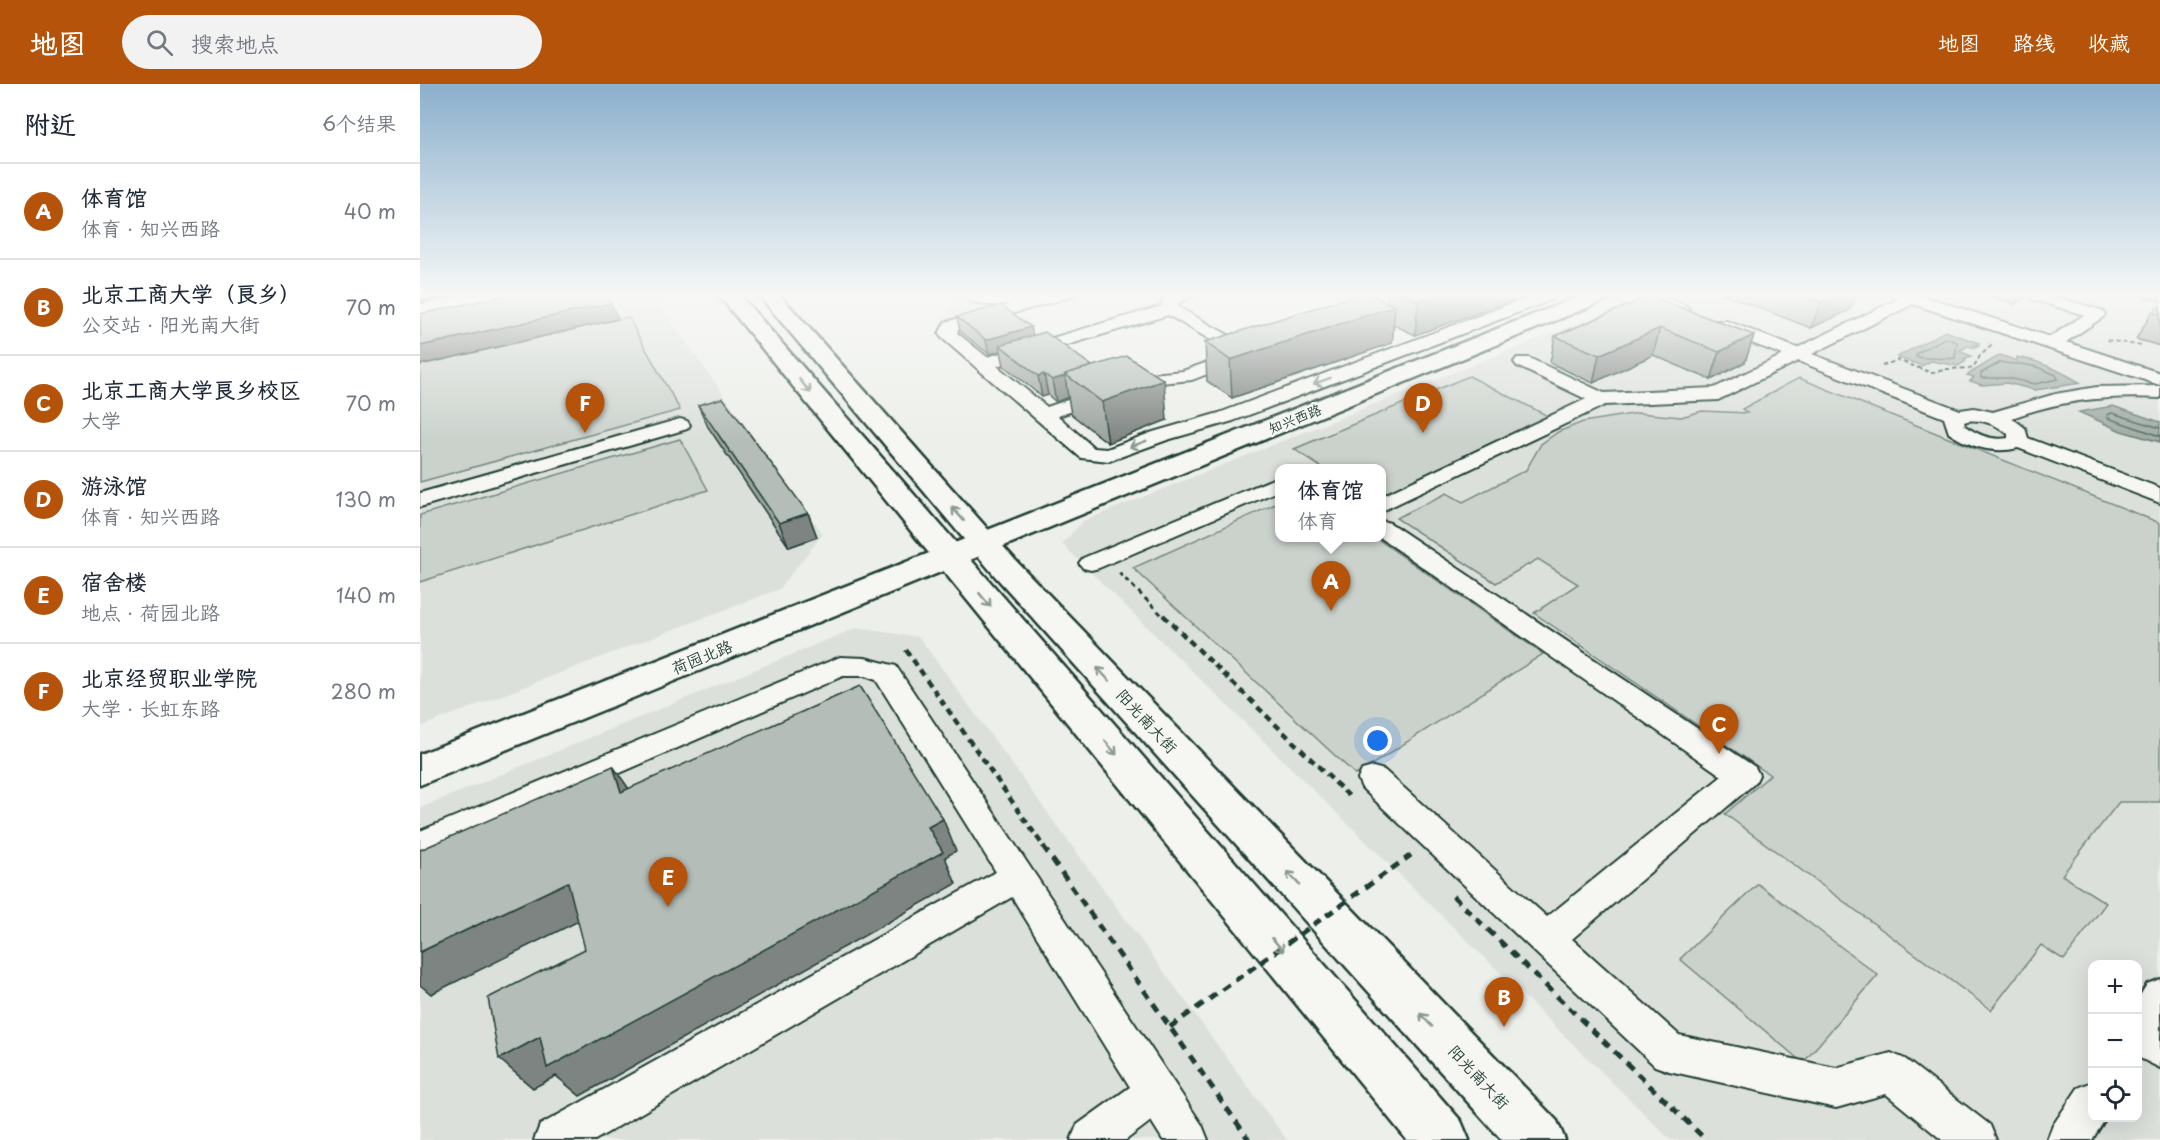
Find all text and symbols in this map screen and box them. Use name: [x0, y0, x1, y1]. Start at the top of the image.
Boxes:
search box: [122, 15, 542, 69]
text: 地图: [30, 21, 86, 64]
icon: search: [143, 26, 176, 59]
text: 搜索地点: [191, 26, 279, 59]
text: 地图: [1938, 26, 1980, 58]
text: 路线: [2013, 26, 2055, 58]
text: 收藏: [2088, 26, 2130, 58]
text: 附近: [24, 104, 76, 143]
text: 6个结果: [322, 108, 396, 138]
text: 体育馆: [81, 180, 147, 213]
text: A: [36, 196, 51, 226]
text: 40 m: [344, 196, 396, 226]
text: 体育 · 知兴西路: [81, 213, 220, 243]
text: 北京工商大学（良乡）: [81, 276, 301, 309]
text: B: [37, 292, 50, 322]
text: 70 m: [346, 292, 396, 322]
text: 公交站 · 阳光南大街: [81, 309, 260, 339]
text: 北京工商大学良乡校区: [81, 372, 301, 405]
one-way arrow: [1314, 376, 1332, 387]
one-way arrow: [799, 378, 812, 394]
pin: F: [566, 384, 604, 433]
pin: D: [1404, 384, 1442, 433]
text: C: [36, 388, 51, 418]
text: 70 m: [346, 388, 396, 418]
street label: 知兴西路: [1265, 398, 1325, 439]
text: 大学: [81, 405, 121, 435]
one-way arrow: [1129, 439, 1148, 450]
popup: [1275, 464, 1386, 542]
text: 游泳馆: [81, 468, 147, 501]
text: 体育馆: [1297, 472, 1364, 505]
text: D: [36, 484, 51, 514]
text: 130 m: [336, 484, 396, 514]
text: 体育 · 知兴西路: [81, 501, 220, 531]
text: 体育: [1297, 505, 1337, 535]
one-way arrow: [951, 507, 965, 522]
pin: A: [1312, 562, 1350, 611]
text: 宿舍楼: [81, 564, 147, 597]
text: E: [37, 580, 50, 610]
text: 140 m: [336, 580, 396, 610]
one-way arrow: [978, 592, 992, 607]
text: 地点 · 荷园北路: [81, 597, 220, 627]
street label: 荷园北路: [667, 633, 736, 679]
text: 北京经贸职业学院: [81, 660, 257, 693]
one-way arrow: [1096, 666, 1110, 681]
text: F: [38, 676, 49, 706]
text: 280 m: [331, 676, 396, 706]
street label: 阳光南大街: [1112, 683, 1184, 758]
text: 大学 · 长虹东路: [81, 693, 220, 723]
pin: C: [1700, 704, 1738, 754]
your location: [1363, 726, 1392, 755]
one-way arrow: [1104, 740, 1118, 755]
pin: E: [648, 858, 688, 907]
one-way arrow: [1286, 870, 1301, 885]
one-way arrow: [1271, 937, 1284, 953]
map controls: [2088, 960, 2142, 1122]
button: +: [2088, 960, 2142, 1014]
pin: B: [1484, 978, 1524, 1027]
one-way arrow: [1419, 1013, 1433, 1028]
button: −: [2088, 1014, 2142, 1068]
street label: 阳光南大街: [1444, 1039, 1516, 1114]
button: locate: [2088, 1068, 2142, 1122]

